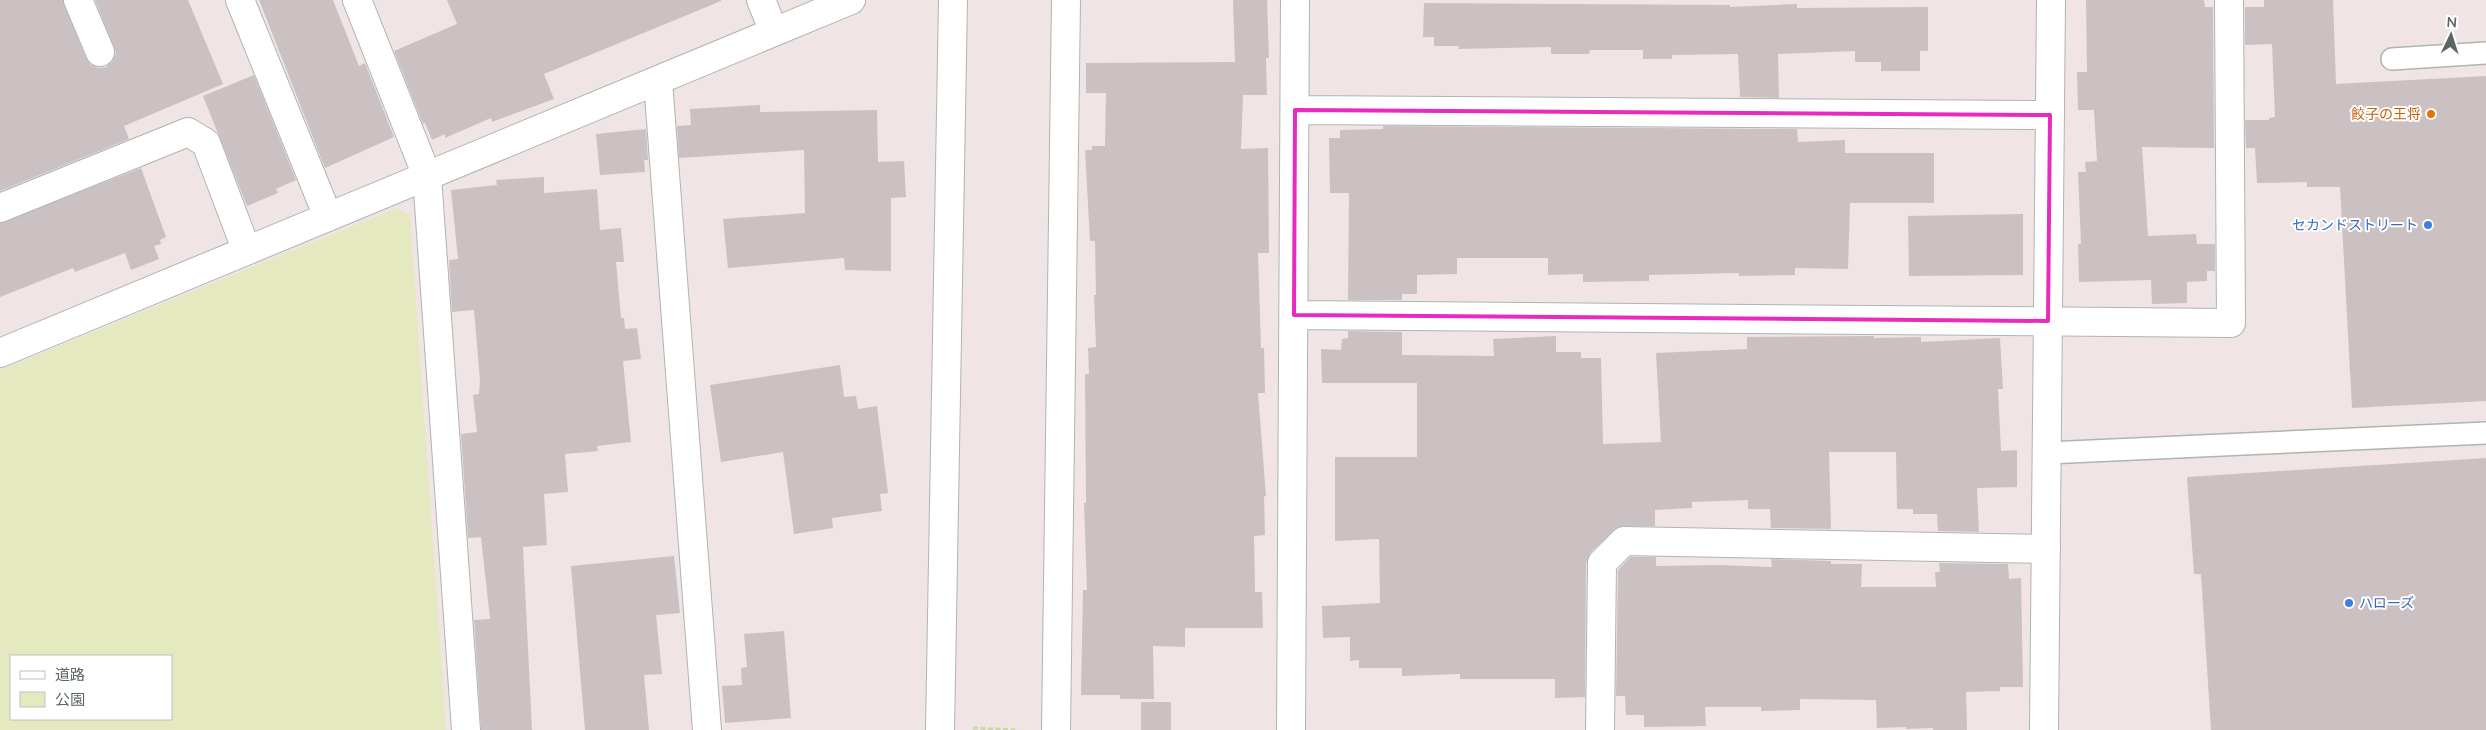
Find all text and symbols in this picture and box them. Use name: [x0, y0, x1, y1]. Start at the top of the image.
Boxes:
north arrow: [2426, 10, 2476, 60]
text: N: [2446, 13, 2458, 32]
place label: 餃子の王将: [2351, 105, 2421, 124]
marker: 餃子の王将: [2425, 108, 2437, 120]
place label: セカンドストリート: [2292, 216, 2418, 235]
marker: セカンドストリート: [2422, 219, 2434, 231]
place label: ハローズ: [2359, 594, 2414, 613]
marker: ハローズ: [2343, 597, 2355, 609]
legend: [10, 655, 172, 720]
text: 道路: [55, 665, 85, 685]
text: 公園: [55, 690, 85, 710]

